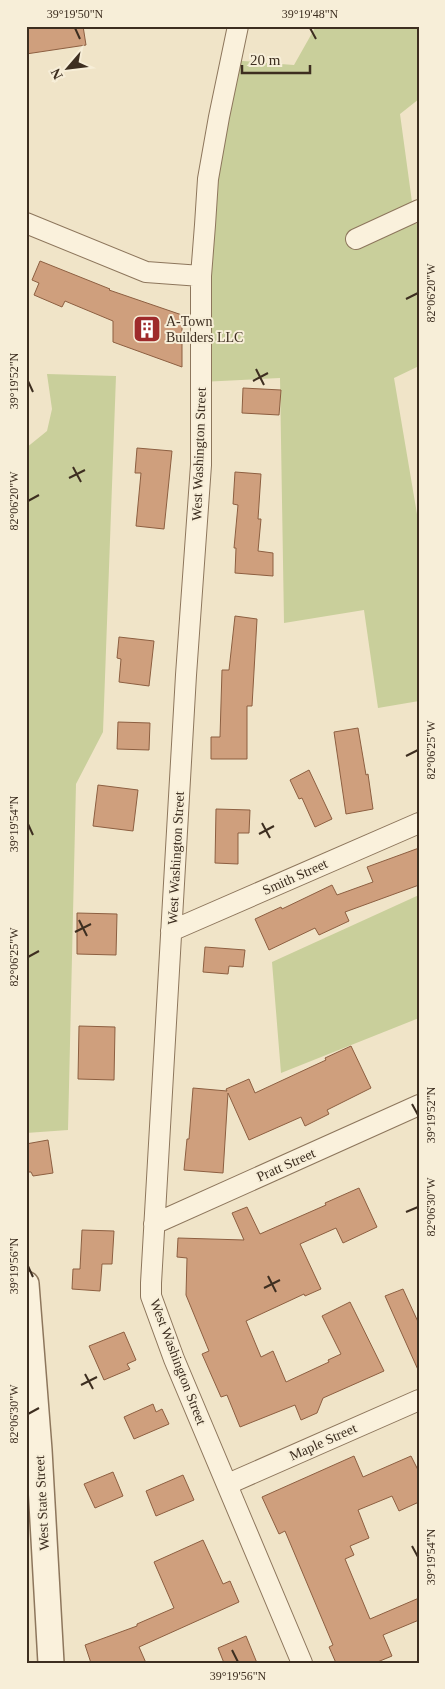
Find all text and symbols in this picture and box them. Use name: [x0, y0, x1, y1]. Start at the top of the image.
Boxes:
text: 39°19'50"N: [47, 7, 104, 21]
text: 39°19'48"N: [282, 7, 339, 21]
north arrow: [42, 42, 92, 92]
scale bar: [242, 42, 310, 74]
text: 20 m: [250, 52, 281, 68]
text: N: [48, 66, 66, 82]
text: 82°06'20"W: [424, 263, 438, 323]
building icon: A-Town Builders LLC: [132, 314, 162, 344]
place label: A-Town Builders LLC: [166, 314, 243, 345]
text: 39°19'52"N: [7, 352, 21, 409]
street label: West Washington Street: [189, 387, 209, 521]
text: 82°06'20"W: [7, 471, 21, 531]
text: 82°06'25"W: [424, 720, 438, 780]
street label: West Washington Street: [165, 791, 187, 925]
text: 39°19'54"N: [7, 795, 21, 852]
street label: Smith Street: [260, 856, 330, 898]
text: 82°06'25"W: [7, 927, 21, 987]
text: 39°19'52"N: [424, 1086, 438, 1143]
street label: Pratt Street: [254, 1145, 318, 1185]
text: 82°06'30"W: [424, 1177, 438, 1237]
text: 39°19'56"N: [7, 1237, 21, 1294]
street label: West Washington Street: [147, 1297, 209, 1427]
text: 82°06'30"W: [7, 1384, 21, 1444]
street label: Maple Street: [287, 1420, 359, 1463]
street label: West State Street: [32, 1455, 52, 1551]
text: 39°19'54"N: [424, 1528, 438, 1585]
text: 39°19'56"N: [210, 1669, 267, 1683]

